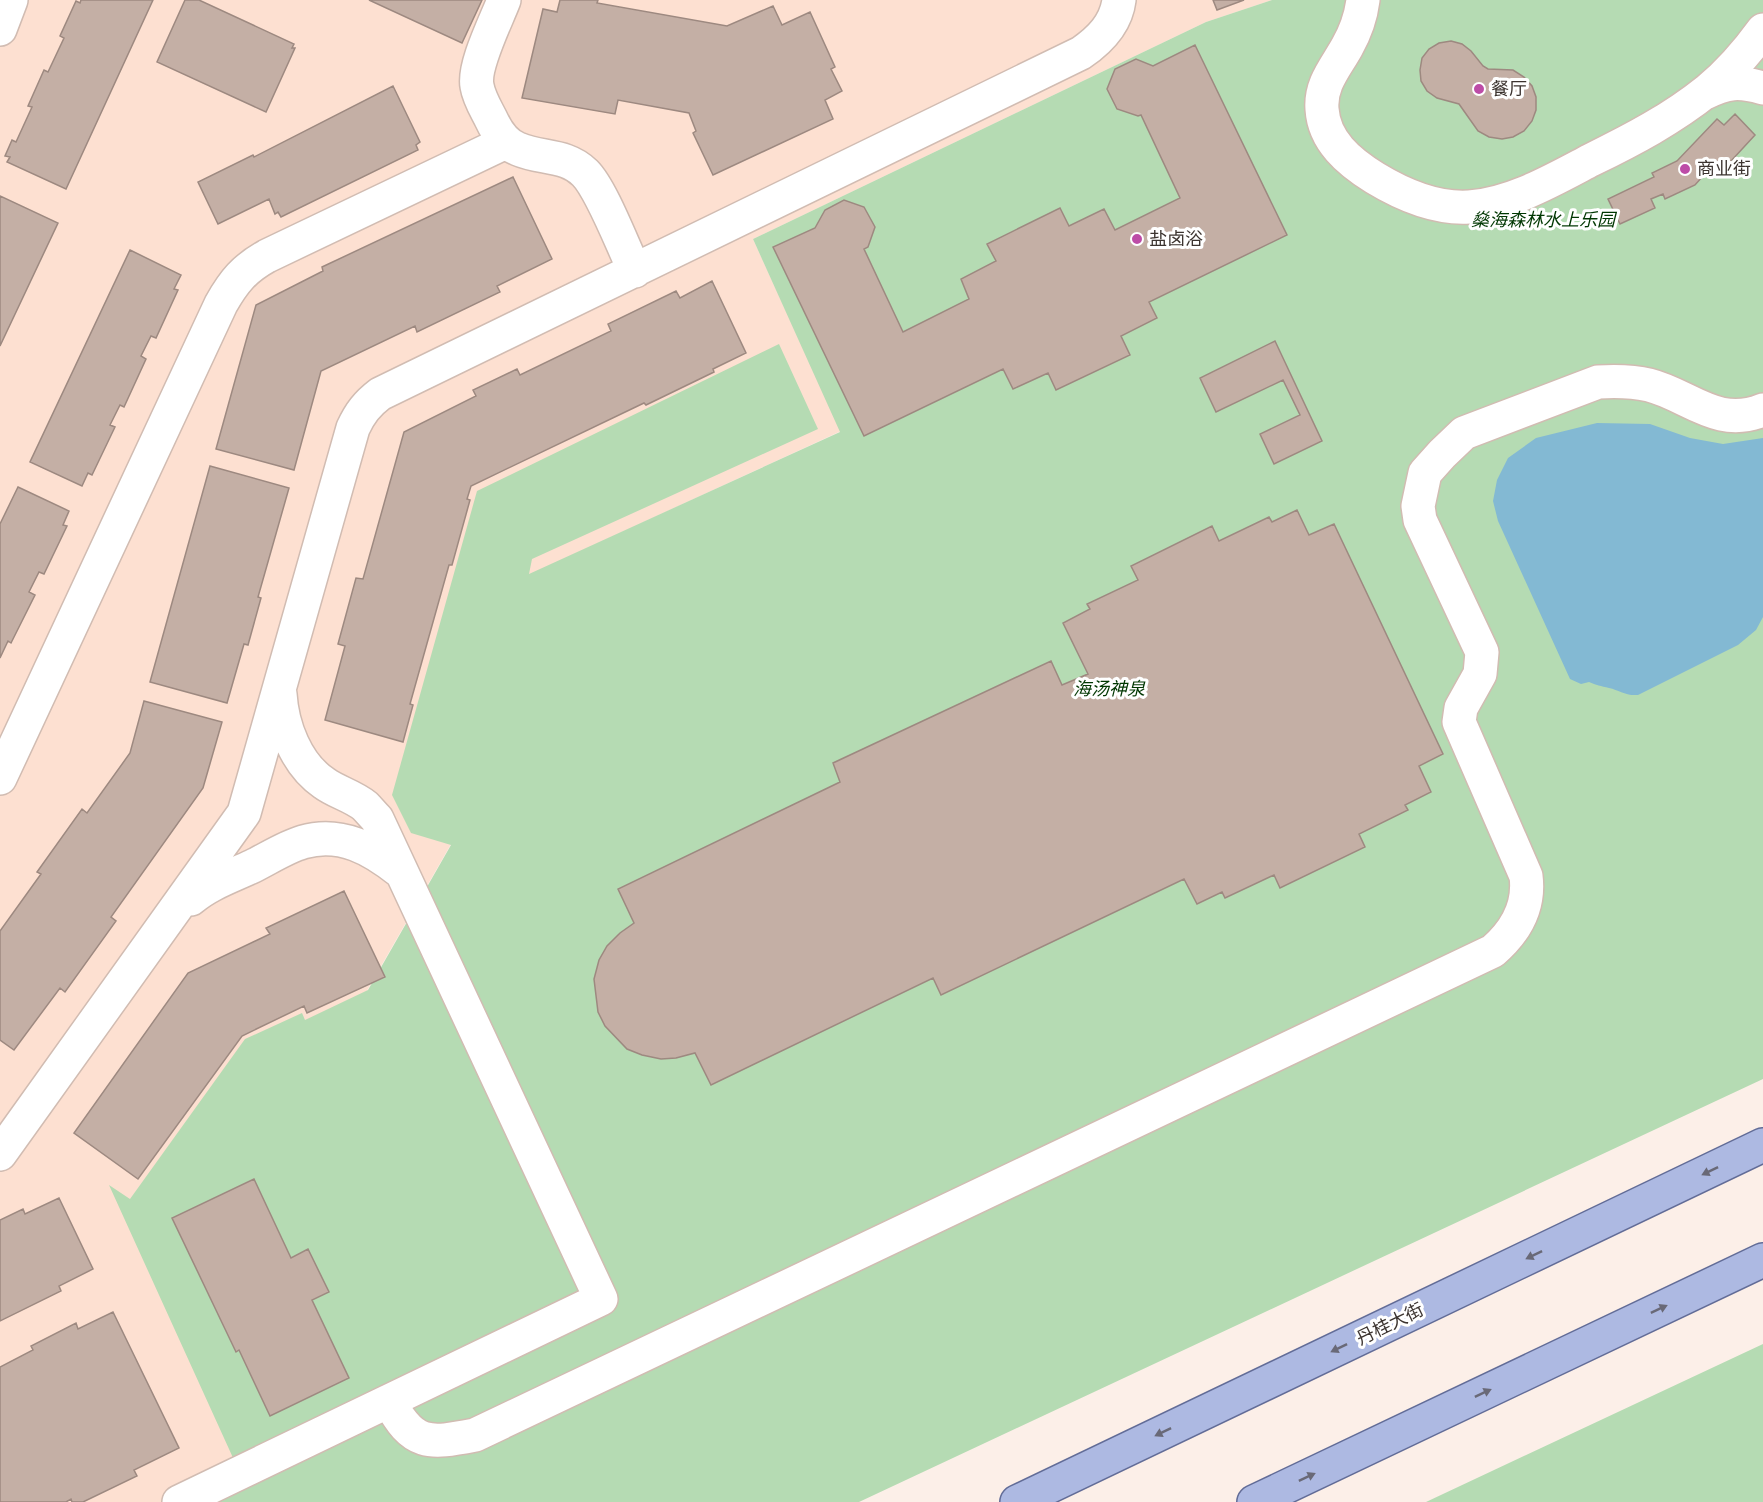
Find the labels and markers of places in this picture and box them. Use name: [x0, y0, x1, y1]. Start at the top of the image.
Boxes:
place label: 餐厅: [1491, 79, 1527, 99]
marker: 餐厅: [1472, 82, 1486, 96]
place label: 商业街: [1697, 159, 1751, 179]
marker: 商业街: [1678, 162, 1692, 176]
place label: 盐卤浴: [1149, 229, 1203, 249]
marker: 盐卤浴: [1130, 232, 1144, 246]

